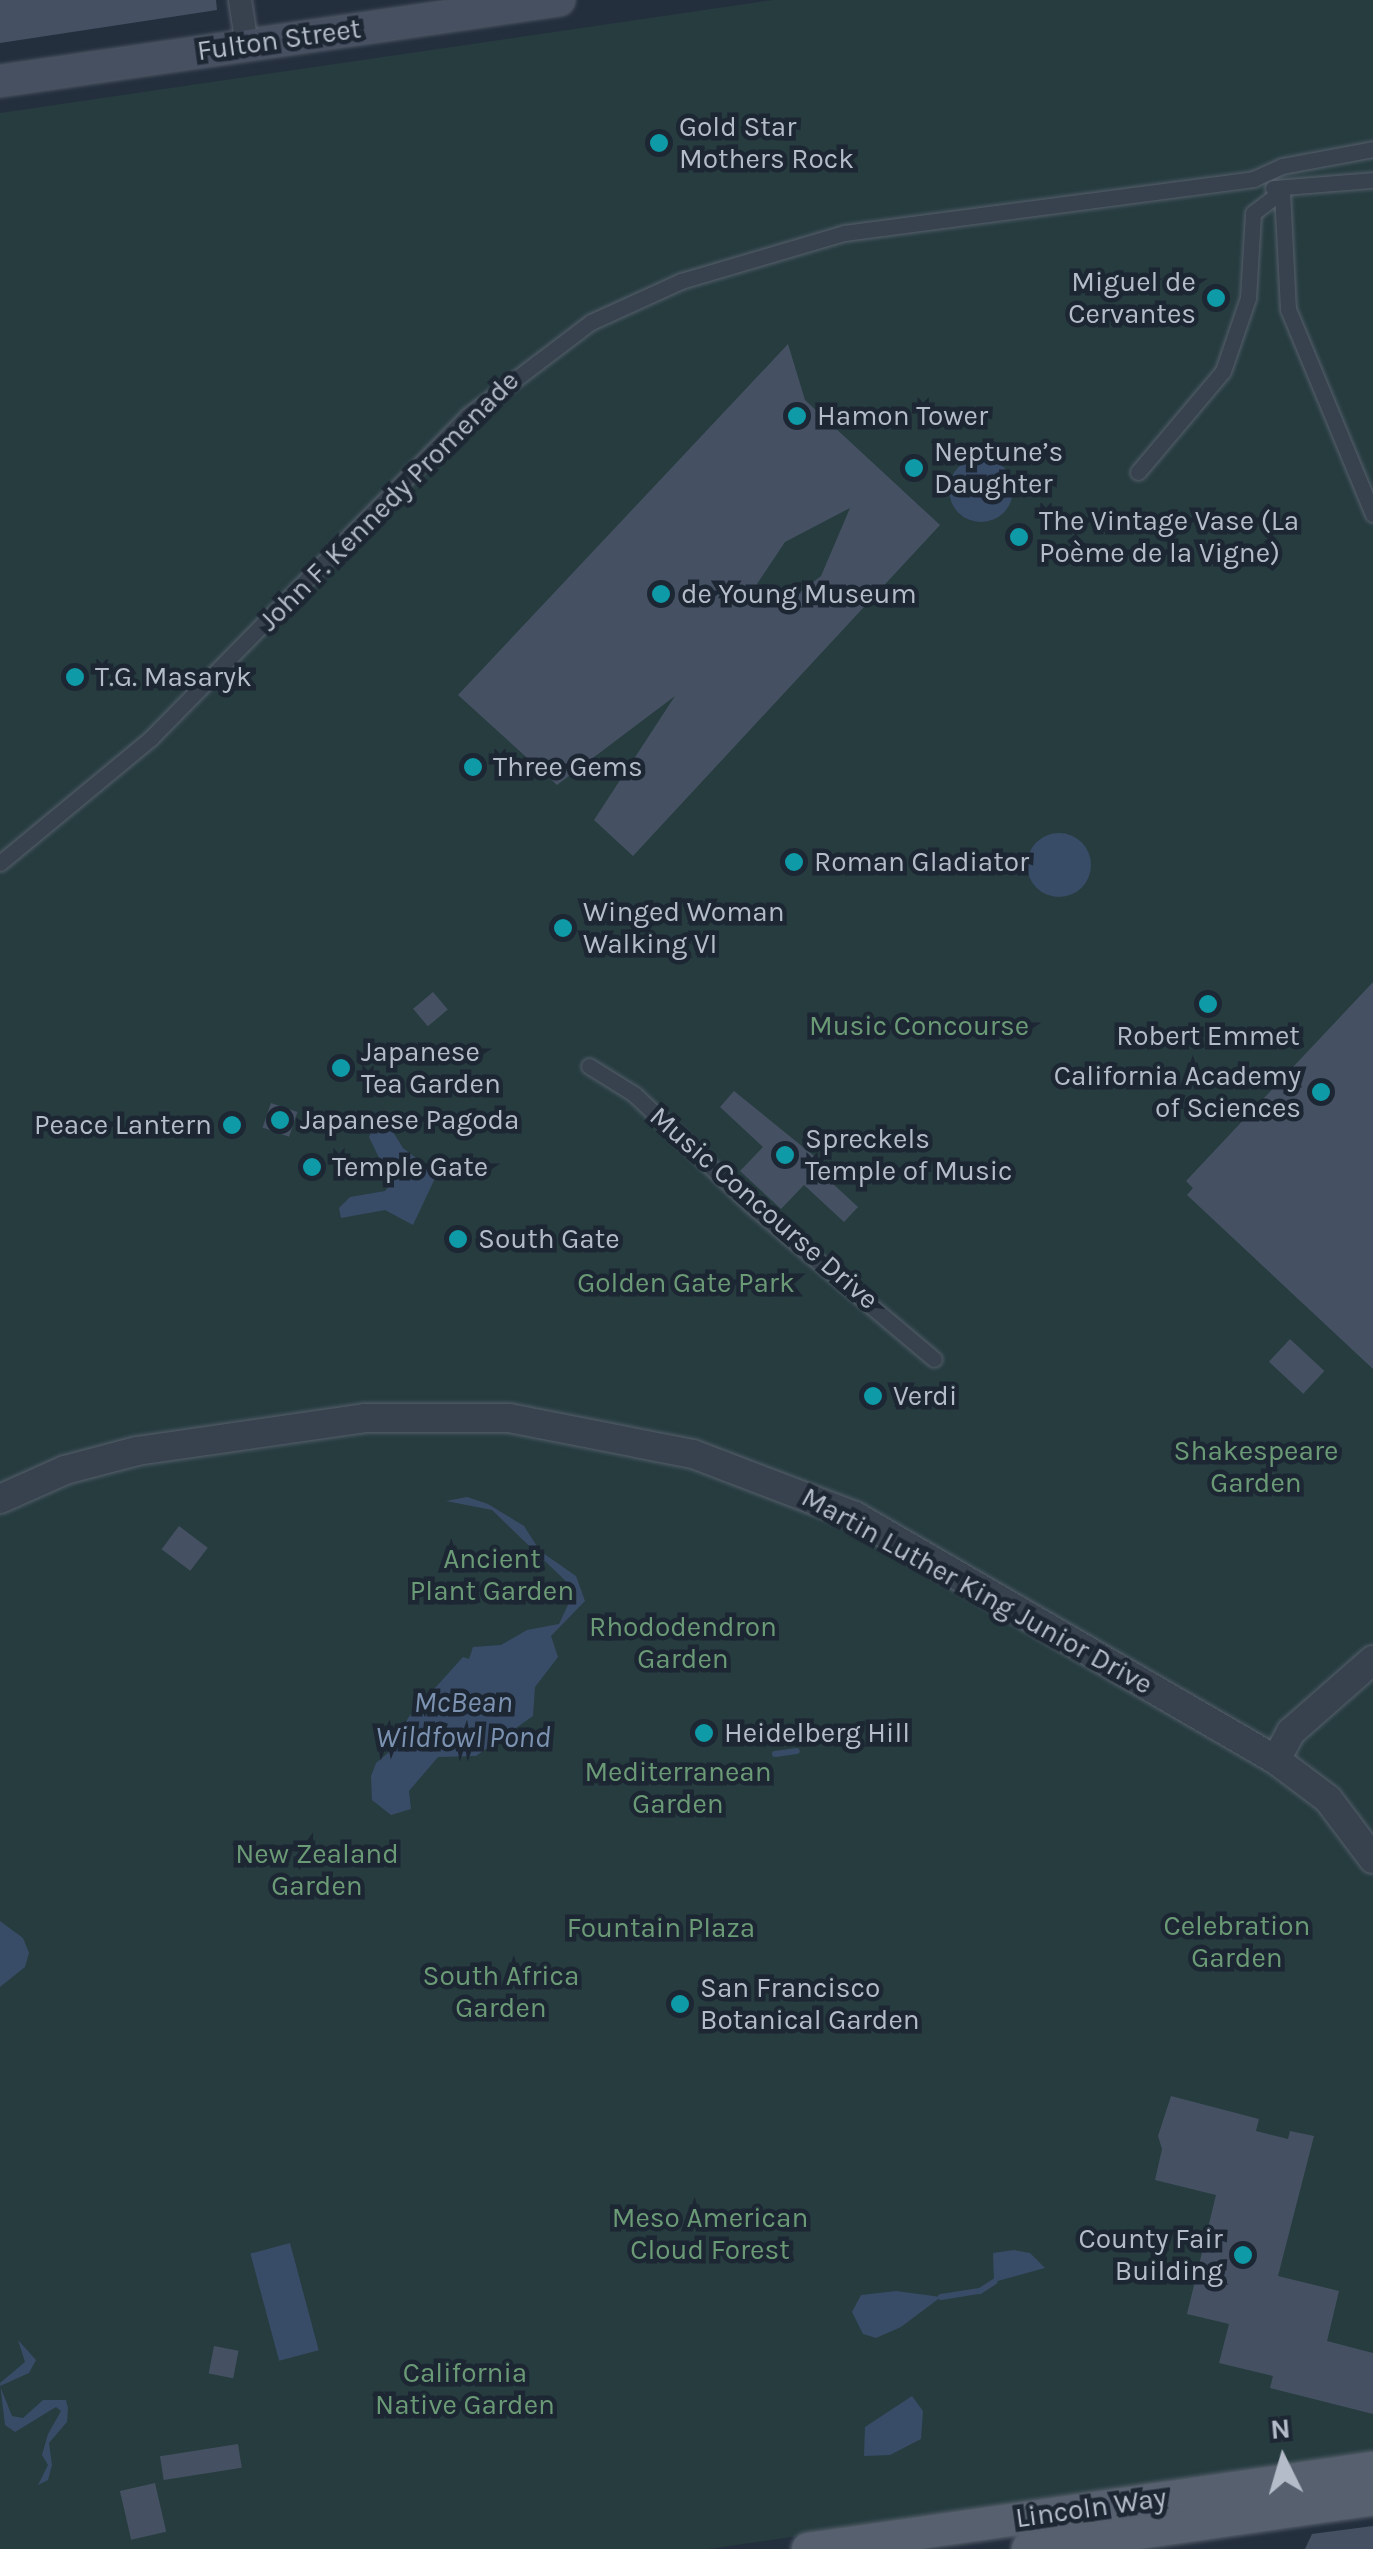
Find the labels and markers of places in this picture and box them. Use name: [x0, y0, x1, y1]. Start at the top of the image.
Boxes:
place label: Gold Star Mothers Rock: [679, 110, 854, 176]
marker: Gold Star Mothers Rock: [648, 132, 670, 154]
place label: Miguel de Cervantes: [1068, 265, 1196, 331]
marker: Miguel de Cervantes: [1205, 287, 1227, 309]
place label: Hamon Tower: [817, 399, 988, 433]
marker: Hamon Tower: [786, 405, 808, 427]
place label: Neptune’s Daughter: [934, 435, 1063, 501]
marker: Neptune’s Daughter: [903, 457, 925, 479]
place label: The Vintage Vase (La Poème de la Vigne): [1039, 504, 1299, 570]
marker: The Vintage Vase (La Poème de la Vigne): [1008, 526, 1030, 548]
place label: de Young Museum: [681, 577, 917, 611]
marker: de Young Museum: [650, 583, 672, 605]
place label: T.G. Masaryk: [95, 660, 252, 694]
marker: T.G. Masaryk: [64, 666, 86, 688]
place label: Three Gems: [493, 750, 643, 784]
marker: Three Gems: [462, 756, 484, 778]
place label: Roman Gladiator: [814, 845, 1029, 879]
marker: Roman Gladiator: [783, 851, 805, 873]
place label: Winged Woman Walking VI: [583, 895, 785, 961]
marker: Winged Woman Walking VI: [552, 917, 574, 939]
marker: Robert Emmet: [1197, 993, 1219, 1015]
place label: Robert Emmet: [1116, 1019, 1300, 1053]
place label: Japanese Tea Garden: [361, 1035, 501, 1101]
marker: Japanese Tea Garden: [330, 1057, 352, 1079]
place label: California Academy of Sciences: [1054, 1059, 1301, 1125]
marker: California Academy of Sciences: [1310, 1081, 1332, 1103]
place label: Japanese Pagoda: [300, 1103, 520, 1137]
place label: Peace Lantern: [34, 1108, 212, 1142]
marker: Japanese Pagoda: [269, 1109, 291, 1131]
marker: Peace Lantern: [221, 1114, 243, 1136]
place label: Spreckels Temple of Music: [805, 1122, 1012, 1188]
marker: Spreckels Temple of Music: [774, 1144, 796, 1166]
place label: Temple Gate: [332, 1150, 488, 1184]
marker: Temple Gate: [301, 1156, 323, 1178]
place label: South Gate: [478, 1222, 620, 1256]
marker: South Gate: [447, 1228, 469, 1250]
place label: Verdi: [893, 1379, 957, 1413]
marker: Verdi: [862, 1385, 884, 1407]
place label: Heidelberg Hill: [724, 1716, 910, 1750]
marker: Heidelberg Hill: [693, 1722, 715, 1744]
place label: San Francisco Botanical Garden: [700, 1971, 920, 2037]
marker: San Francisco Botanical Garden: [669, 1993, 691, 2015]
place label: County Fair Building: [1079, 2222, 1223, 2288]
marker: County Fair Building: [1232, 2244, 1254, 2266]

